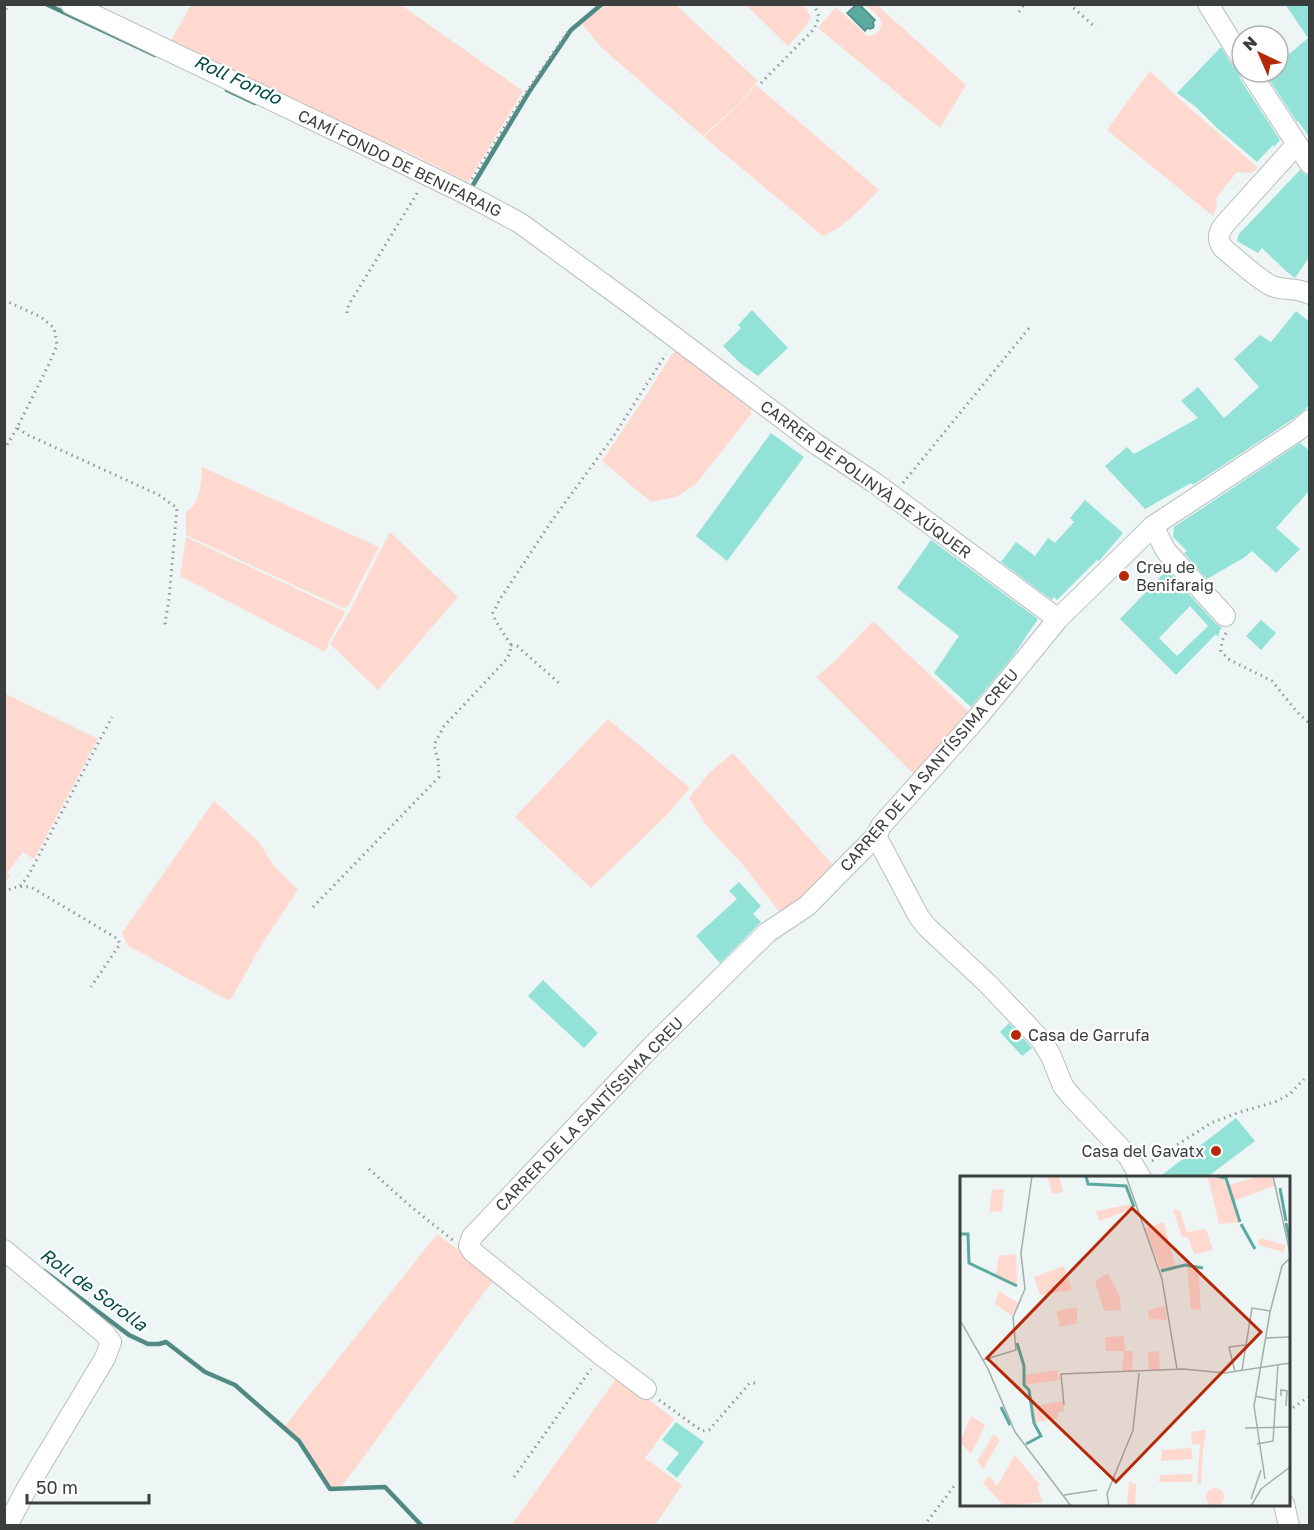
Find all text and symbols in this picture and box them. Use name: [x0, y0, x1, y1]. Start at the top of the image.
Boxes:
north arrow: [1230, 24, 1290, 84]
text: N: [1238, 32, 1261, 55]
water label: Roll Fondo: [191, 49, 286, 109]
street label: CAMÍ FONDO DE BENIFARAIG: [295, 105, 505, 221]
street label: CARRER DE POLINYÀ DE XÚQUER: [757, 396, 976, 562]
place label: Creu de Benifaraig: [1136, 557, 1214, 595]
marker: Creu de Benifaraig: [1117, 569, 1131, 583]
street label: CARRER DE LA SANTÍSSIMA CREU: [835, 665, 1023, 875]
street label: CARRER DE LA SANTÍSSIMA CREU: [491, 1013, 687, 1215]
place label: Casa de Garrufa: [1028, 1025, 1150, 1045]
marker: Casa de Garrufa: [1009, 1028, 1023, 1042]
place label: Casa del Gavatx: [1081, 1141, 1204, 1161]
marker: Casa del Gavatx: [1209, 1144, 1223, 1158]
inset map: [960, 1176, 1290, 1506]
water label: Roll de Sorolla: [36, 1243, 152, 1336]
scale bar: [27, 1467, 148, 1505]
text: 50 m: [36, 1476, 78, 1498]

